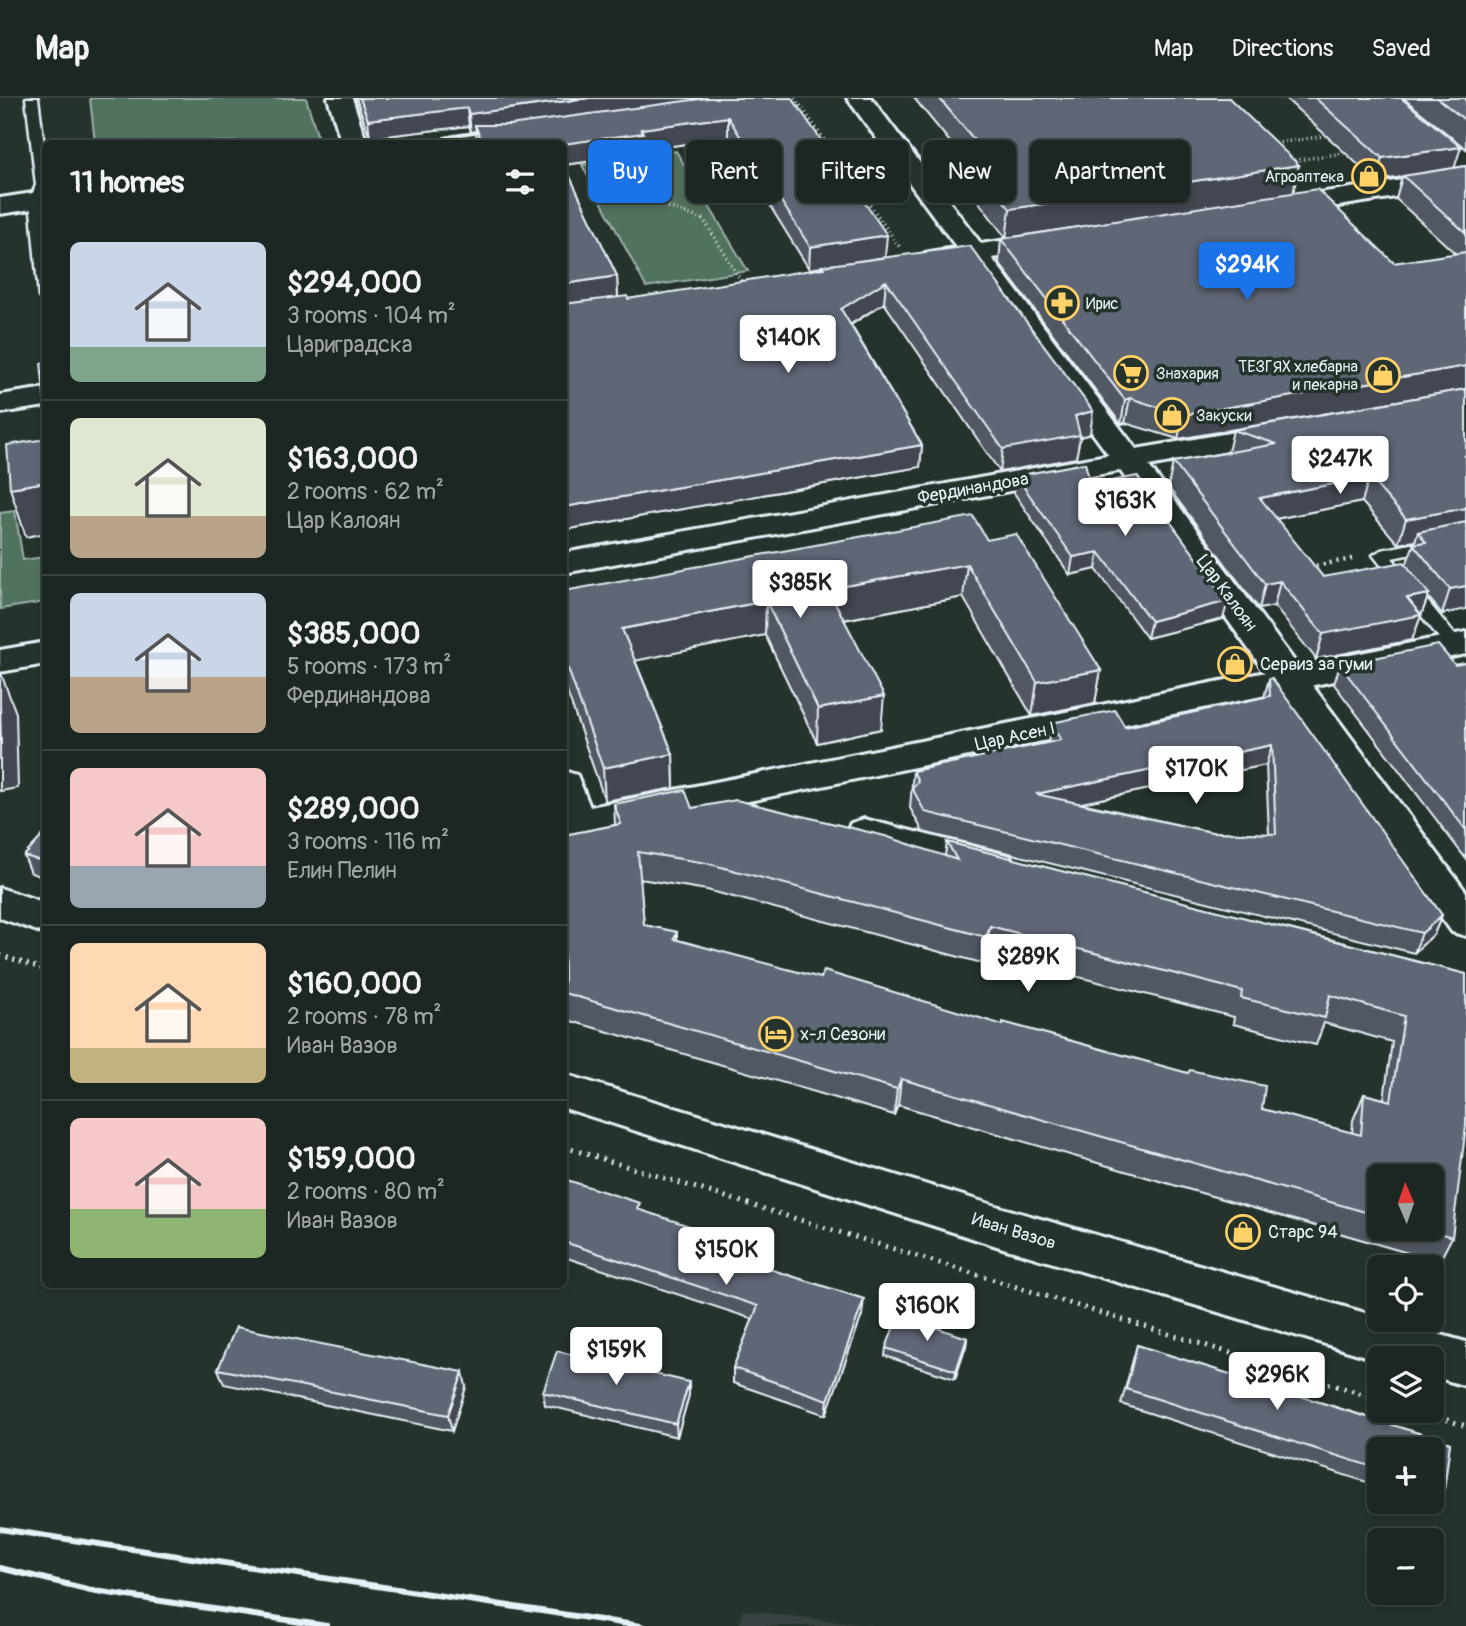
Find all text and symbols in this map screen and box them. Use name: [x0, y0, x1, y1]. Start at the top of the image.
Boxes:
text: Map: [35, 28, 90, 69]
text: Map: [1154, 34, 1194, 63]
text: Directions: [1232, 34, 1333, 63]
text: Saved: [1371, 34, 1431, 63]
chip: Buy: [588, 140, 672, 203]
chip: Rent: [686, 140, 782, 203]
chip: Filters: [796, 140, 909, 203]
chip: New: [923, 140, 1016, 203]
chip: Apartment: [1030, 140, 1190, 203]
shop icon: Агроаптека: [1350, 157, 1388, 195]
icon: filters: [501, 163, 539, 201]
text: 11 homes: [70, 164, 184, 201]
place label: Агроаптека: [1265, 167, 1344, 187]
pin: $294K: [1198, 242, 1296, 302]
text: $294K: [1215, 250, 1279, 279]
text: $294,000: [287, 264, 422, 301]
icon: home: [126, 270, 210, 354]
pharmacy icon: Ирис: [1043, 284, 1081, 322]
place label: Ирис: [1086, 294, 1118, 314]
text: 3 rooms · 104 m²: [287, 301, 456, 330]
pin: $140K: [739, 316, 837, 375]
text: $140K: [756, 323, 820, 352]
text: Цариградска: [287, 330, 413, 359]
supermarket icon: Знахария: [1112, 354, 1150, 392]
shop icon: ТЕЗГЯХ хлебарна и пекарна: [1364, 356, 1402, 394]
place label: ТЕЗГЯХ хлебарна и пекарна: [1238, 357, 1358, 395]
place label: Знахария: [1156, 364, 1219, 384]
shop icon: Закуски: [1153, 396, 1191, 434]
place label: Закуски: [1196, 406, 1252, 426]
pin: $247K: [1291, 436, 1389, 496]
text: $163,000: [287, 440, 418, 477]
text: $247K: [1308, 444, 1372, 473]
icon: home: [126, 446, 210, 530]
street label: Фердинандова: [916, 467, 1030, 510]
text: 2 rooms · 62 m²: [287, 477, 444, 506]
pin: $163K: [1076, 478, 1174, 538]
text: $163K: [1094, 486, 1156, 515]
text: Цар Калоян: [287, 506, 401, 535]
street label: Цар Калоян: [1191, 551, 1262, 636]
pin: $385K: [751, 560, 849, 620]
text: $385K: [768, 568, 832, 597]
text: $385,000: [287, 615, 420, 652]
icon: home: [126, 621, 210, 705]
shop icon: Сервиз за гуми: [1216, 645, 1254, 683]
text: 5 rooms · 173 m²: [287, 652, 451, 681]
place label: Сервиз за гуми: [1260, 653, 1373, 676]
text: Фердинандова: [287, 681, 430, 710]
street label: Цар Асен I: [973, 717, 1057, 756]
pin: $170K: [1147, 746, 1245, 806]
text: $170K: [1164, 754, 1228, 783]
text: $289,000: [287, 790, 420, 827]
icon: home: [126, 796, 210, 880]
text: 3 rooms · 116 m²: [287, 827, 449, 856]
text: Елин Пелин: [287, 856, 397, 885]
pin: $289K: [979, 934, 1077, 994]
text: $289K: [997, 942, 1059, 971]
text: $160,000: [287, 965, 422, 1002]
icon: home: [126, 971, 210, 1055]
text: 2 rooms · 78 m²: [287, 1002, 441, 1031]
hotel icon: х-л Сезони: [757, 1015, 795, 1053]
place label: х-л Сезони: [800, 1023, 885, 1046]
text: Иван Вазов: [287, 1031, 398, 1060]
text: $159,000: [287, 1140, 416, 1177]
icon: home: [126, 1146, 210, 1230]
north arrow: [1367, 1164, 1444, 1241]
map controls: [1367, 1164, 1444, 1605]
text: 2 rooms · 80 m²: [287, 1177, 445, 1206]
text: Иван Вазов: [287, 1206, 398, 1235]
street label: Иван Вазов: [969, 1208, 1059, 1255]
shop icon: Старс 94: [1224, 1213, 1262, 1251]
place label: Старс 94: [1268, 1221, 1338, 1244]
pin: $150K: [677, 1228, 775, 1287]
text: $150K: [694, 1235, 758, 1264]
button: locate: [1367, 1255, 1444, 1332]
pin: $160K: [878, 1284, 976, 1343]
text: $160K: [895, 1291, 959, 1320]
pin: $159K: [567, 1328, 665, 1387]
text: $159K: [586, 1335, 646, 1364]
button: layers: [1367, 1346, 1444, 1423]
pin: $296K: [1228, 1352, 1326, 1412]
text: $296K: [1245, 1360, 1309, 1389]
button: +: [1367, 1437, 1444, 1514]
button: −: [1367, 1528, 1444, 1605]

